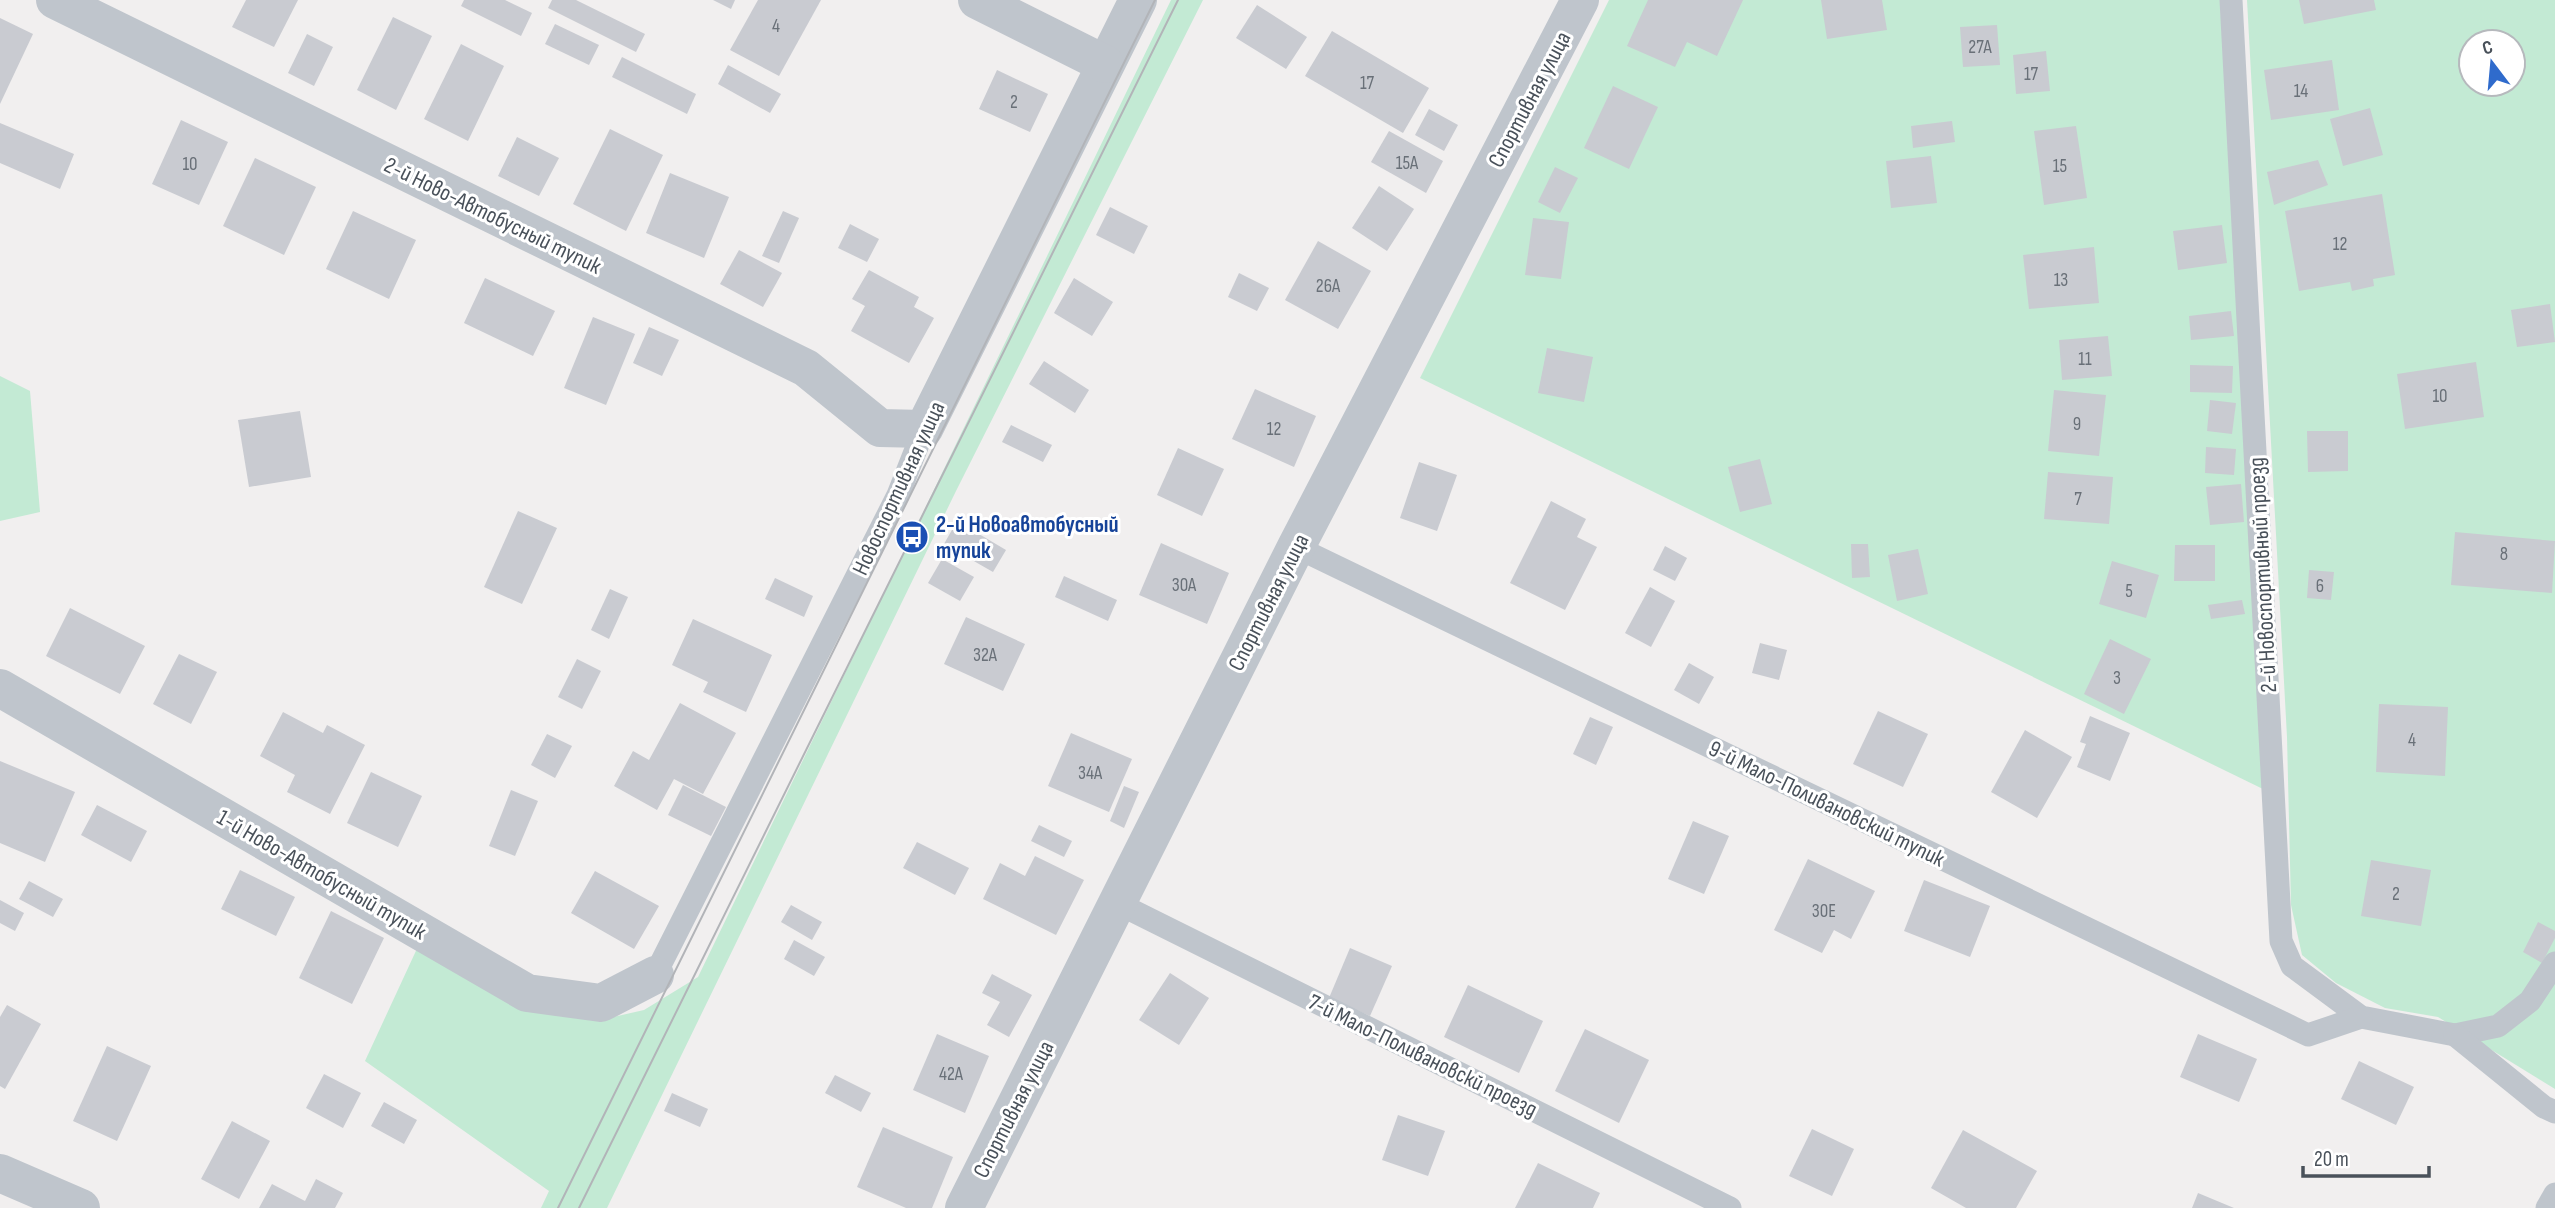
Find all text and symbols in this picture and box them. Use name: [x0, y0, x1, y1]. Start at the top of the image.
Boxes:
house number: 4: [772, 15, 780, 38]
street label: Спортивная улица: [1482, 27, 1577, 172]
north arrow: [2457, 28, 2527, 98]
house number: 27А: [1968, 36, 1992, 59]
text: С: [2480, 36, 2496, 60]
house number: 17: [2024, 63, 2039, 86]
house number: 17: [1360, 72, 1375, 95]
house number: 14: [2294, 80, 2308, 103]
house number: 2: [1010, 91, 1018, 114]
street label: 2-й Ново-Автобусный тупик: [379, 151, 606, 281]
house number: 15А: [1396, 152, 1419, 175]
house number: 10: [182, 153, 198, 176]
house number: 15: [2053, 155, 2067, 178]
house number: 12: [2333, 233, 2347, 256]
house number: 13: [2054, 269, 2068, 292]
house number: 26А: [1316, 275, 1341, 298]
house number: 11: [2078, 348, 2092, 371]
house number: 10: [2432, 385, 2448, 408]
street label: Новоспортивная улица: [846, 397, 951, 580]
house number: 9: [2073, 413, 2081, 436]
house number: 12: [1267, 418, 1281, 441]
street label: 2-й Новоспортивный проезд: [2243, 457, 2283, 693]
house number: 7: [2074, 488, 2082, 511]
place label: 2-й Новоавтобусный тупик: [936, 511, 1119, 565]
bus stop icon: 2-й Новоавтобусный тупик: [893, 518, 931, 556]
street label: Спортивная улица: [1222, 529, 1315, 676]
house number: 8: [2500, 543, 2508, 566]
house number: 30А: [1172, 574, 1197, 597]
house number: 6: [2316, 575, 2324, 598]
house number: 5: [2125, 580, 2133, 603]
house number: 32А: [973, 644, 998, 667]
house number: 3: [2113, 667, 2121, 690]
house number: 4: [2408, 729, 2416, 752]
street label: 9-й Мало-Поливановский тупик: [1704, 735, 1949, 873]
house number: 34А: [1078, 762, 1103, 785]
street label: 1-й Ново-Автобусный тупик: [212, 804, 431, 946]
house number: 2: [2392, 883, 2400, 906]
house number: 30Е: [1812, 900, 1836, 923]
street label: 7-й Мало-Поливановскй проезд: [1303, 988, 1542, 1124]
street label: Спортивная улица: [967, 1036, 1060, 1183]
house number: 42А: [939, 1063, 964, 1086]
scale bar: [2303, 1134, 2429, 1178]
text: 20 m: [2314, 1147, 2349, 1172]

